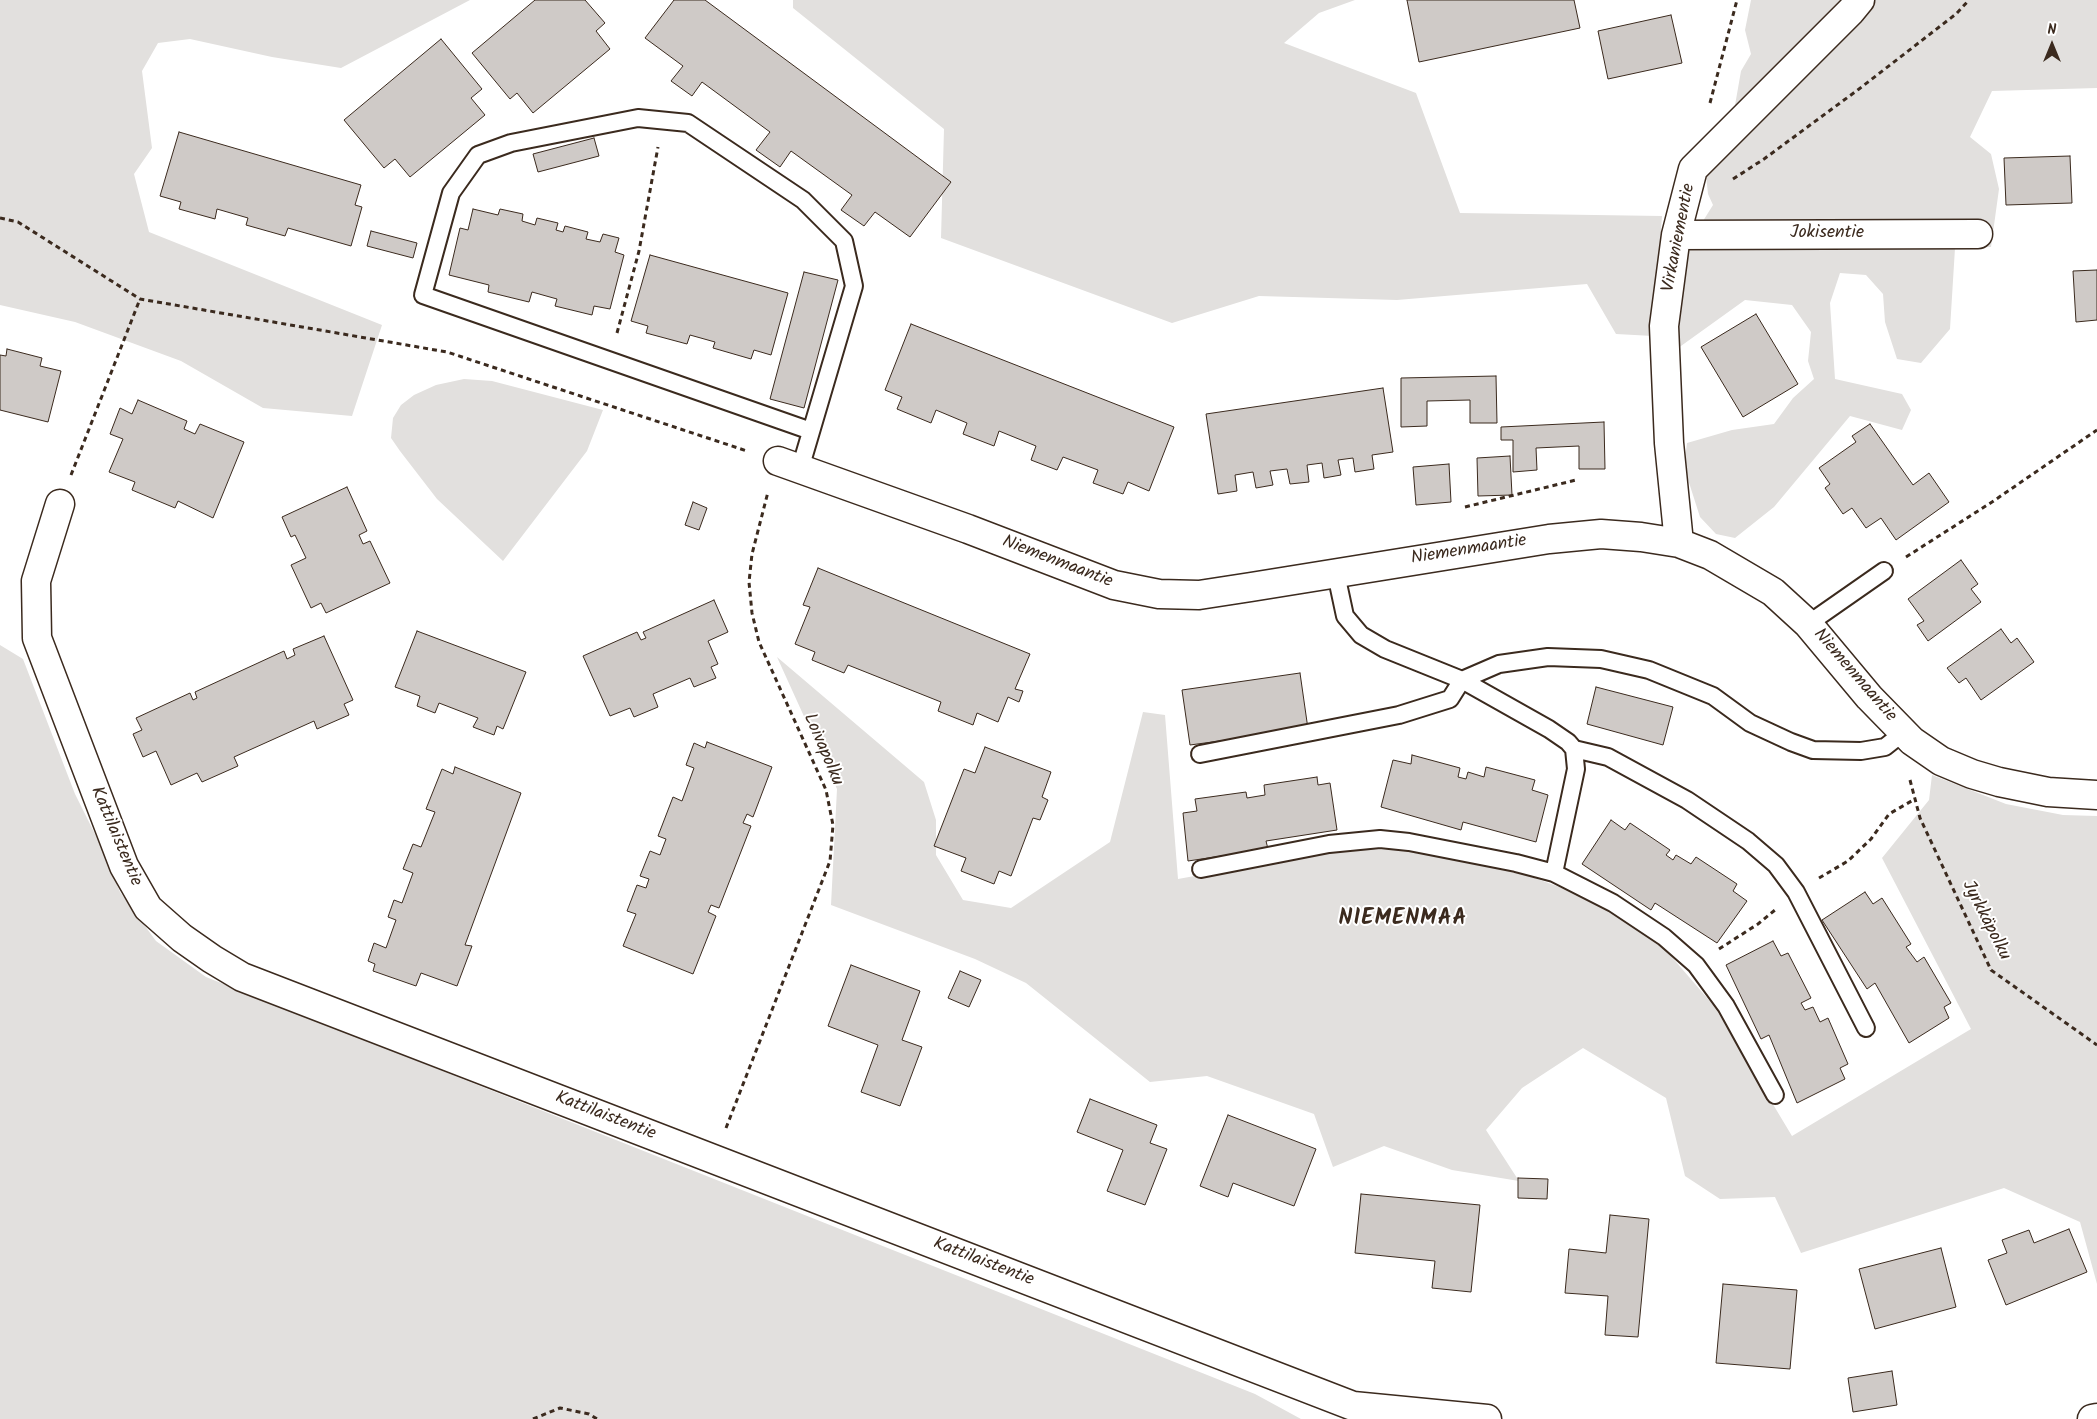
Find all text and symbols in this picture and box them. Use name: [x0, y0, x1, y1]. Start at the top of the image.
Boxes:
text: N: [2048, 19, 2056, 41]
north arrow: [2027, 20, 2077, 70]
street label: Virkaniementie: [1659, 182, 1701, 294]
street label: Jokisentie: [1790, 223, 1864, 245]
street label: Niemenmaantie: [1410, 531, 1528, 571]
street label: Niemenmaantie: [999, 532, 1115, 594]
street label: Niemenmaantie: [1808, 625, 1900, 727]
street label: Loivapolku: [797, 711, 847, 789]
street label: Kattilaistentie: [84, 784, 146, 890]
street label: Jyrkkäpolku: [1956, 878, 2014, 964]
district label: NIEMENMAA: [1337, 907, 1469, 933]
street label: Kattilaistentie: [552, 1088, 658, 1146]
street label: Kattilaistentie: [930, 1234, 1036, 1292]

